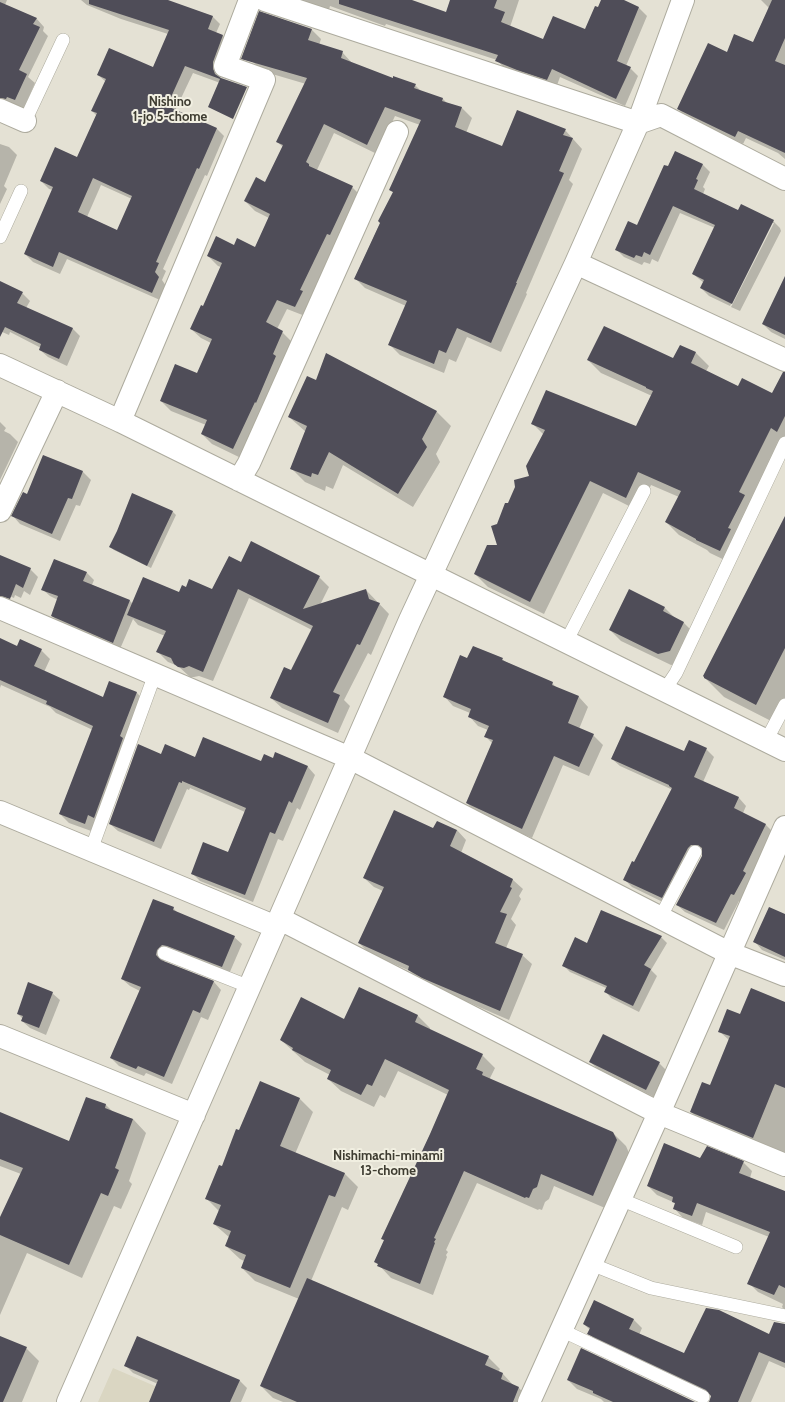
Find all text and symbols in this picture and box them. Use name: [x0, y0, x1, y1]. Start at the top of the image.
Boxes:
district label: Nishino 1-jo 5-chome: [133, 94, 207, 125]
district label: Nishimachi-minami 13-chome: [333, 1148, 443, 1179]

